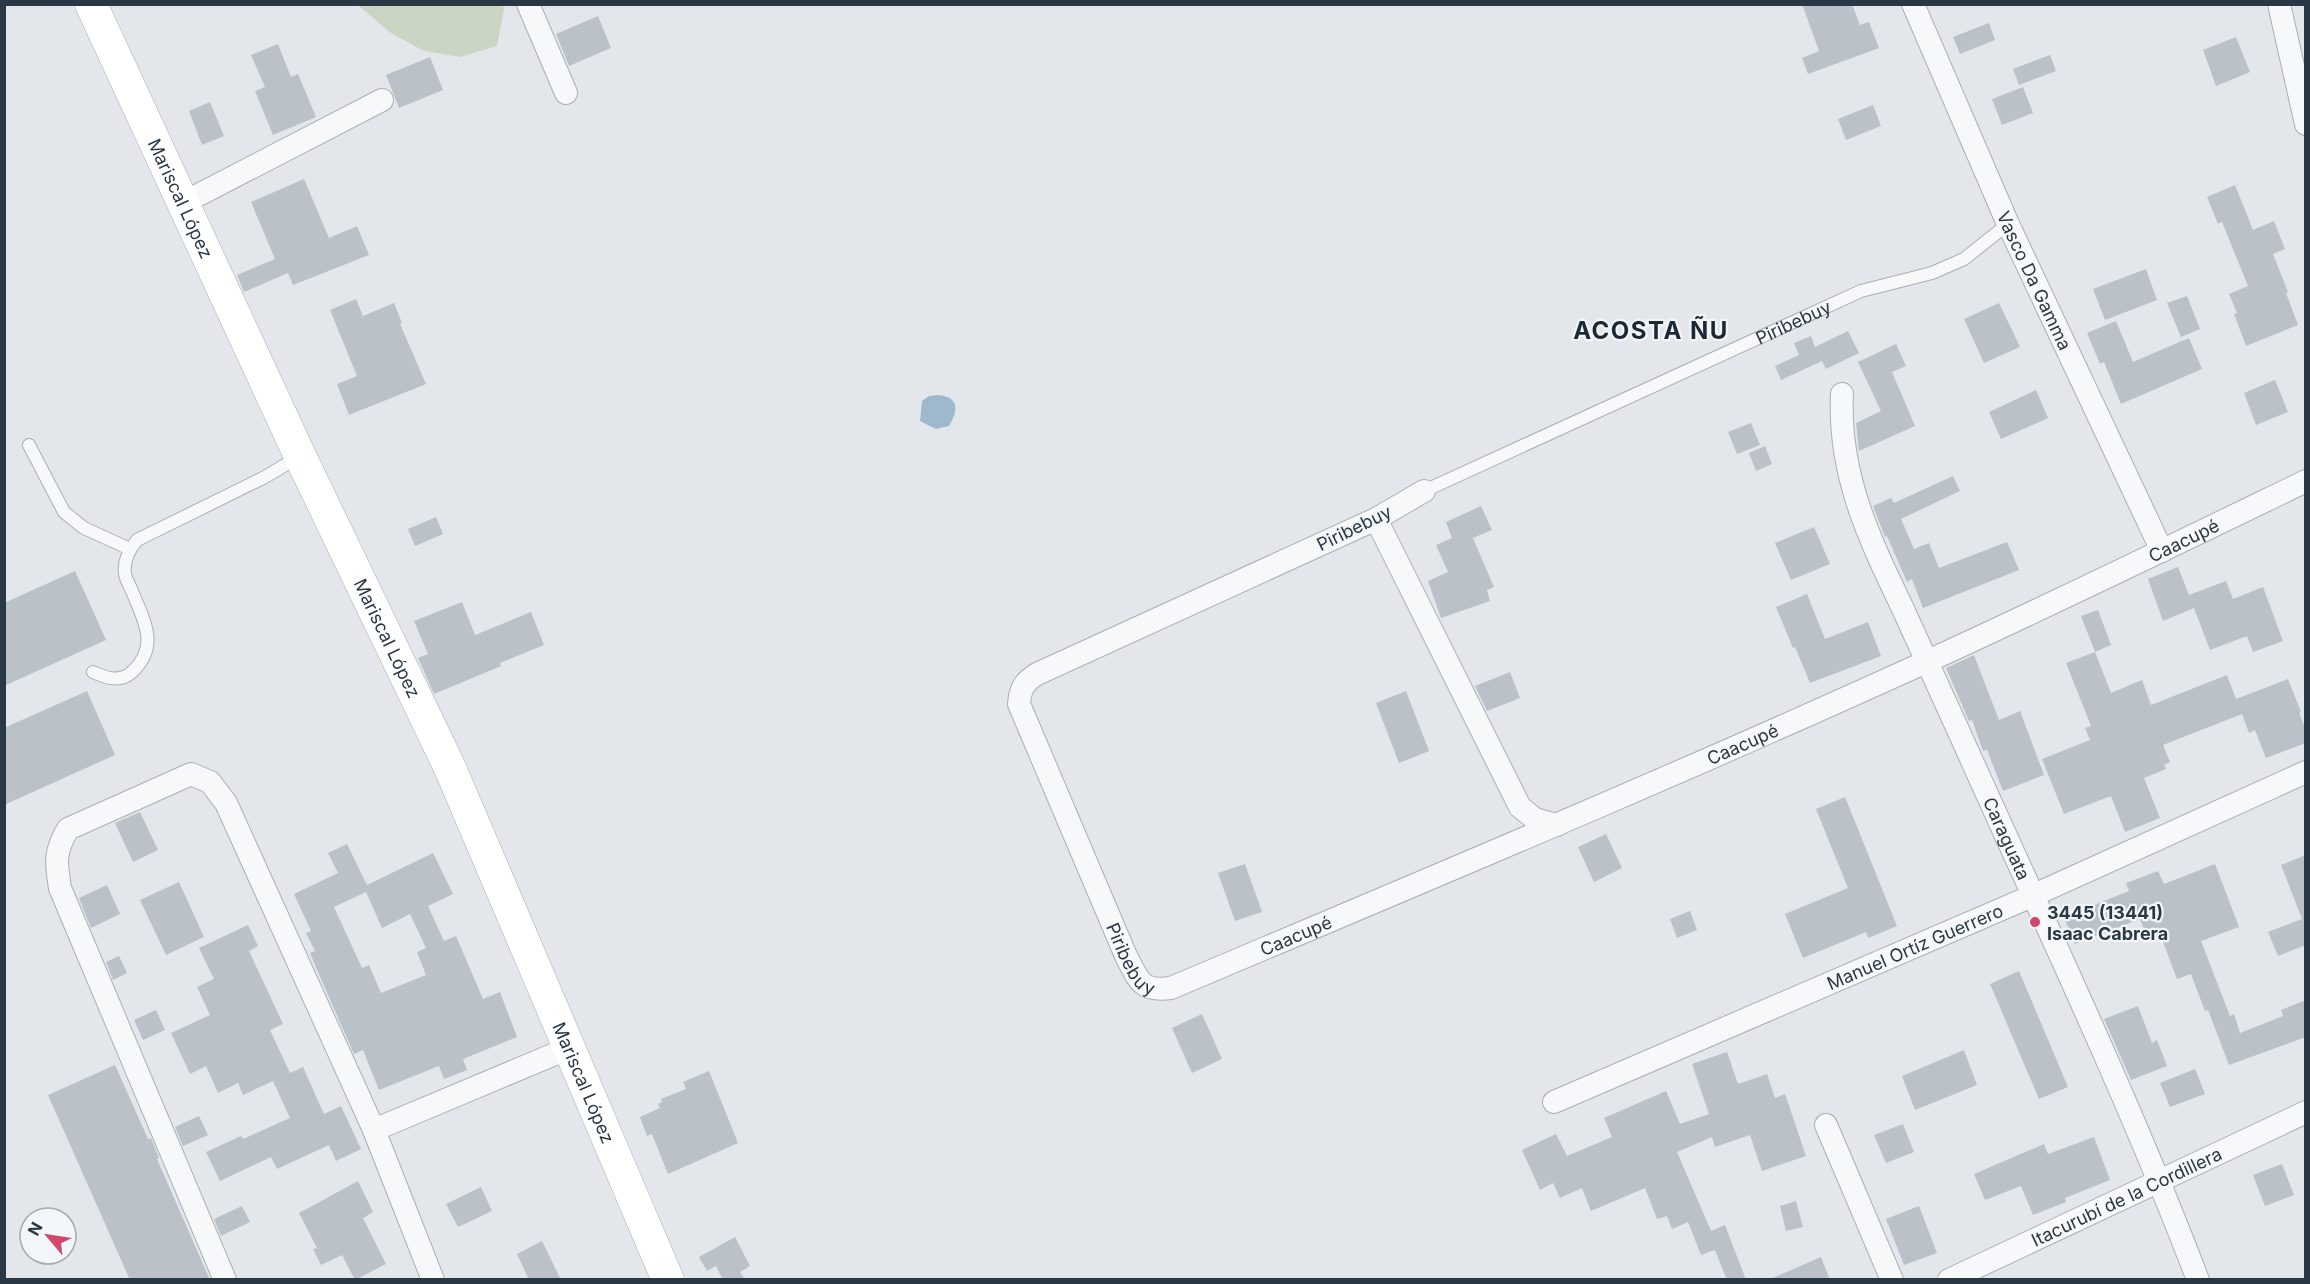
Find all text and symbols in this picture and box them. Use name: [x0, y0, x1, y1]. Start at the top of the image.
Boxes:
street label: Mariscal López: [144, 135, 218, 261]
street label: Vasco Da Gamma: [1993, 208, 2076, 353]
street label: Piribebuy: [1752, 296, 1834, 348]
district label: ACOSTA ÑU: [1573, 315, 1729, 345]
street label: Piribebuy: [1313, 501, 1395, 555]
street label: Caacupé: [2145, 514, 2222, 566]
street label: Mariscal López: [350, 575, 425, 701]
street label: Caacupé: [1704, 719, 1781, 769]
street label: Caraguata: [1979, 794, 2035, 883]
street label: Manuel Ortíz Guerrero: [1824, 899, 2006, 994]
place label: 3445 (13441) Isaac Cabrera: [2047, 902, 2168, 944]
street label: Caacupé: [1257, 911, 1335, 960]
marker: 3445 (13441) Isaac Cabrera: [2028, 915, 2042, 929]
street label: Piribebuy: [1103, 920, 1158, 999]
street label: Mariscal López: [549, 1019, 619, 1146]
street label: Itacurubí de la Cordillera: [2028, 1143, 2225, 1250]
north arrow: [18, 1206, 78, 1266]
text: N: [23, 1219, 47, 1239]

